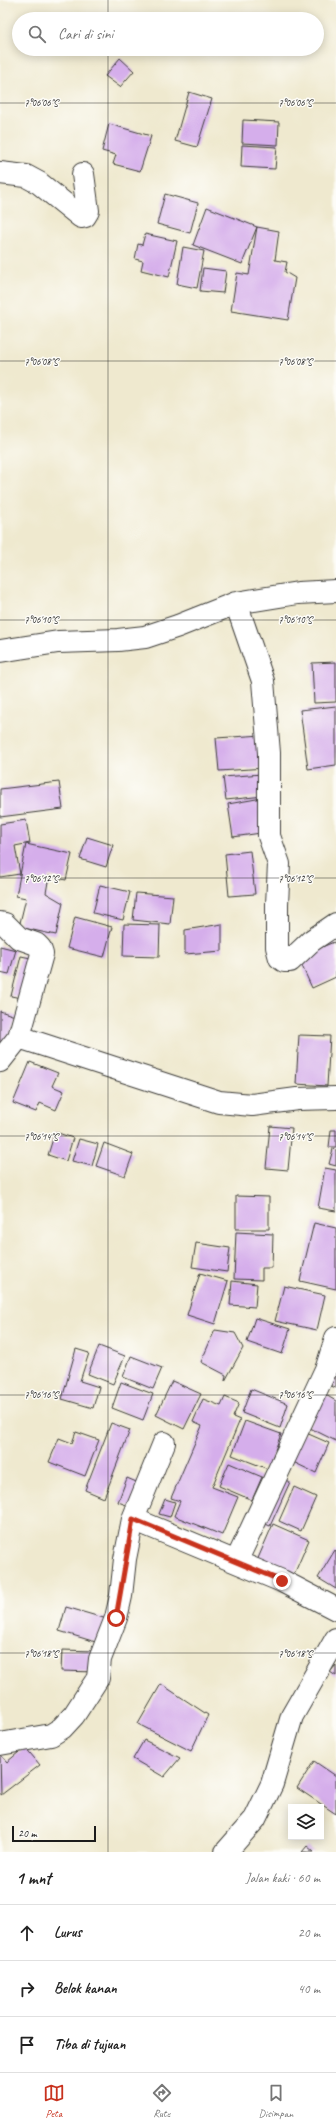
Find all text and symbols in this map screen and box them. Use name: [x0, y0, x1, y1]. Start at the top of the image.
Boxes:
search box: [12, 12, 324, 56]
icon: search: [26, 23, 48, 45]
text: Cari di sini: [58, 25, 113, 44]
text: 7°06'06"S: [24, 96, 60, 109]
text: 7°06'06"S: [278, 96, 314, 109]
text: 7°06'08"S: [24, 355, 60, 368]
text: 7°06'08"S: [278, 355, 314, 368]
text: 7°06'10"S: [24, 613, 60, 626]
text: 7°06'10"S: [278, 613, 314, 626]
text: 7°06'12"S: [24, 872, 60, 885]
text: 7°06'12"S: [278, 872, 314, 885]
text: 7°06'14"S: [24, 1130, 60, 1143]
text: 7°06'14"S: [278, 1130, 314, 1143]
text: 7°06'16"S: [24, 1388, 60, 1401]
text: 7°06'16"S: [278, 1388, 314, 1401]
route end: [273, 1572, 291, 1590]
route start: [107, 1609, 125, 1627]
text: 7°06'18"S: [24, 1647, 60, 1660]
text: 7°06'18"S: [278, 1647, 314, 1660]
map controls: [288, 1804, 324, 1840]
button: layers: [288, 1804, 324, 1840]
scale bar: [12, 1824, 96, 1843]
text: 20 m: [18, 1826, 37, 1840]
text: 1 mnt: [16, 1868, 51, 1889]
text: Jalan kaki · 60 m: [246, 1870, 320, 1886]
icon: ahead: [16, 1922, 38, 1944]
text: Lurus: [54, 1923, 82, 1942]
text: 20 m: [298, 1925, 320, 1941]
icon: right: [16, 1978, 38, 2000]
text: Belok kanan: [54, 1979, 117, 1998]
text: 40 m: [298, 1981, 320, 1997]
icon: arrive: [16, 2034, 38, 2056]
text: Tiba di tujuan: [54, 2035, 125, 2054]
tab: Peta: [43, 2082, 65, 2120]
tab: Rute: [151, 2082, 173, 2120]
tab: Disimpan: [258, 2082, 293, 2120]

